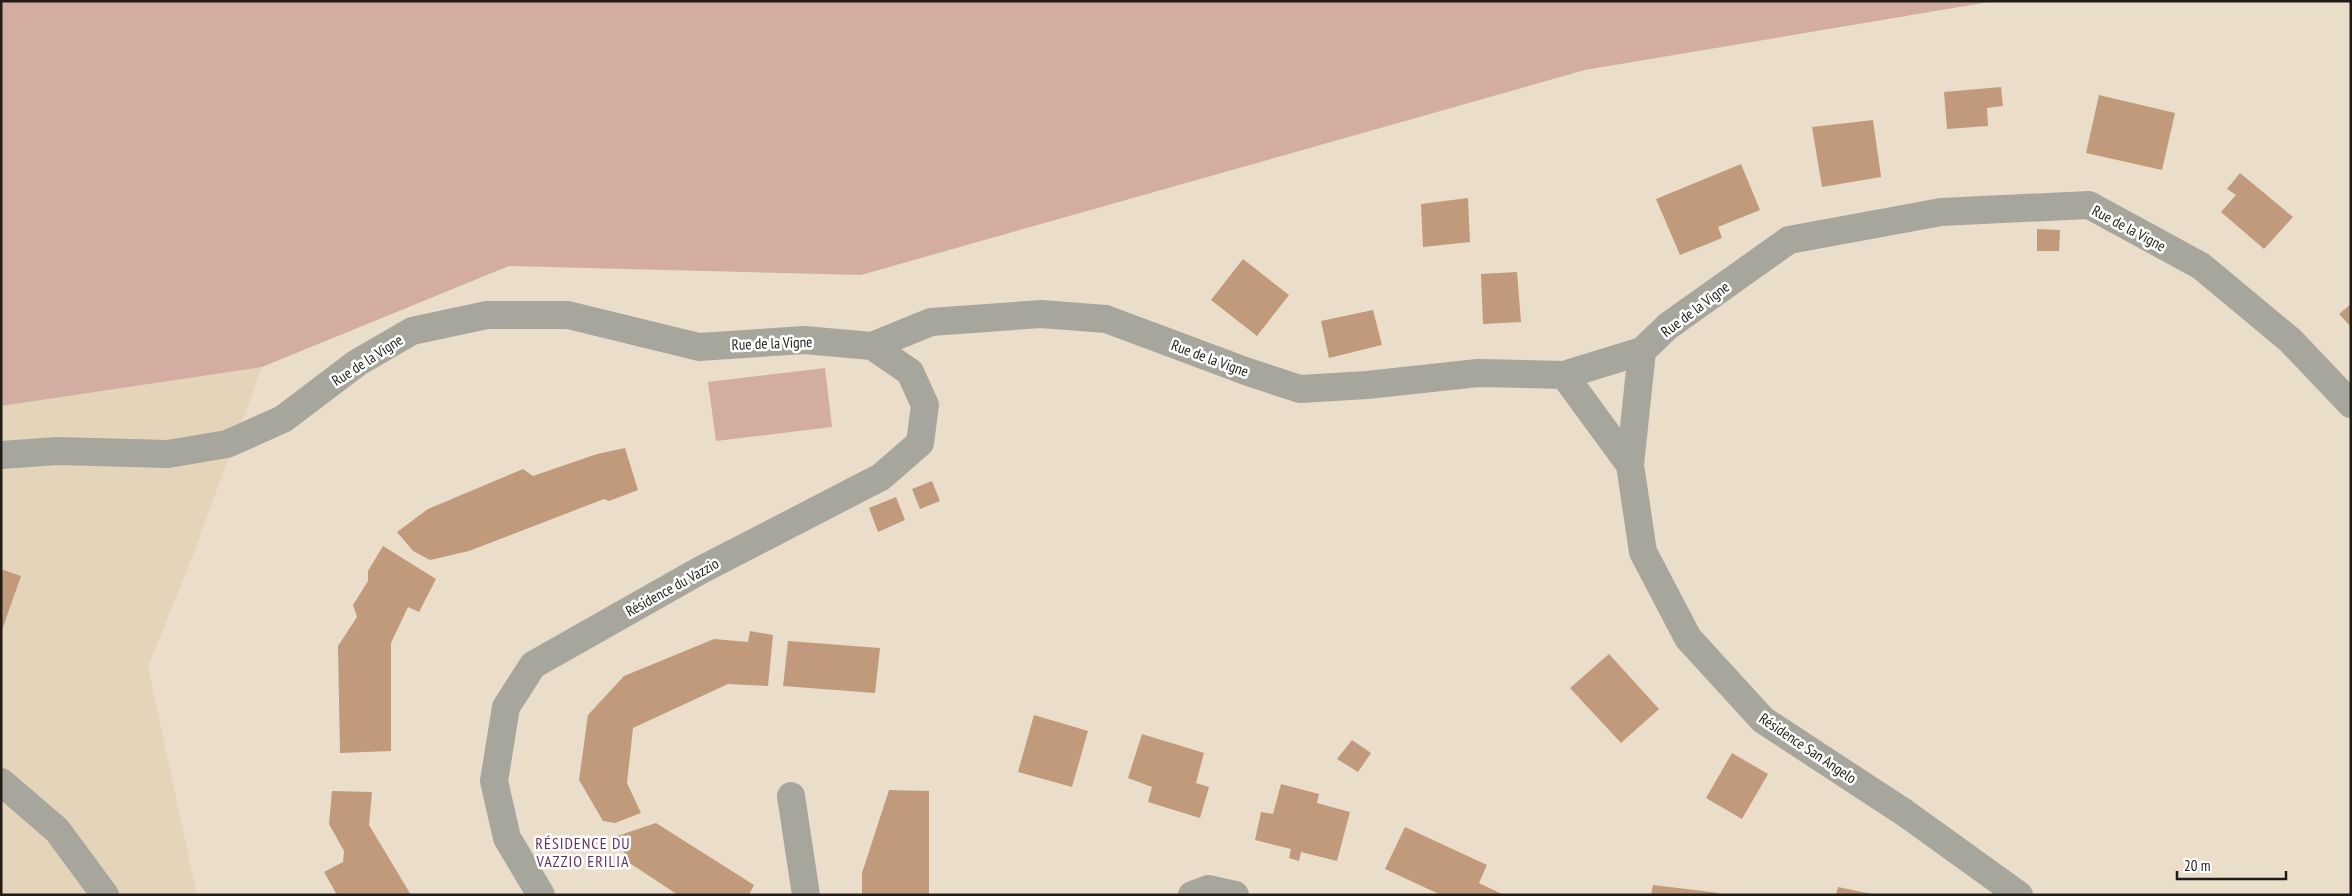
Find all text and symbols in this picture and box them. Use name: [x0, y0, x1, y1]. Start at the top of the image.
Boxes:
street label: Rue de la Vigne: [2089, 201, 2169, 255]
street label: Rue de la Vigne: [1657, 277, 1733, 341]
street label: Rue de la Vigne: [328, 330, 406, 390]
street label: Rue de la Vigne: [731, 332, 813, 354]
street label: Rue de la Vigne: [1169, 335, 1251, 381]
street label: Résidence du Vazzio: [622, 554, 722, 620]
street label: Résidence San Angelo: [1756, 709, 1860, 787]
district label: RÉSIDENCE DU VAZZIO ERILIA: [535, 833, 631, 871]
scale bar: [2177, 848, 2286, 880]
text: 20 m: [2184, 856, 2210, 875]

